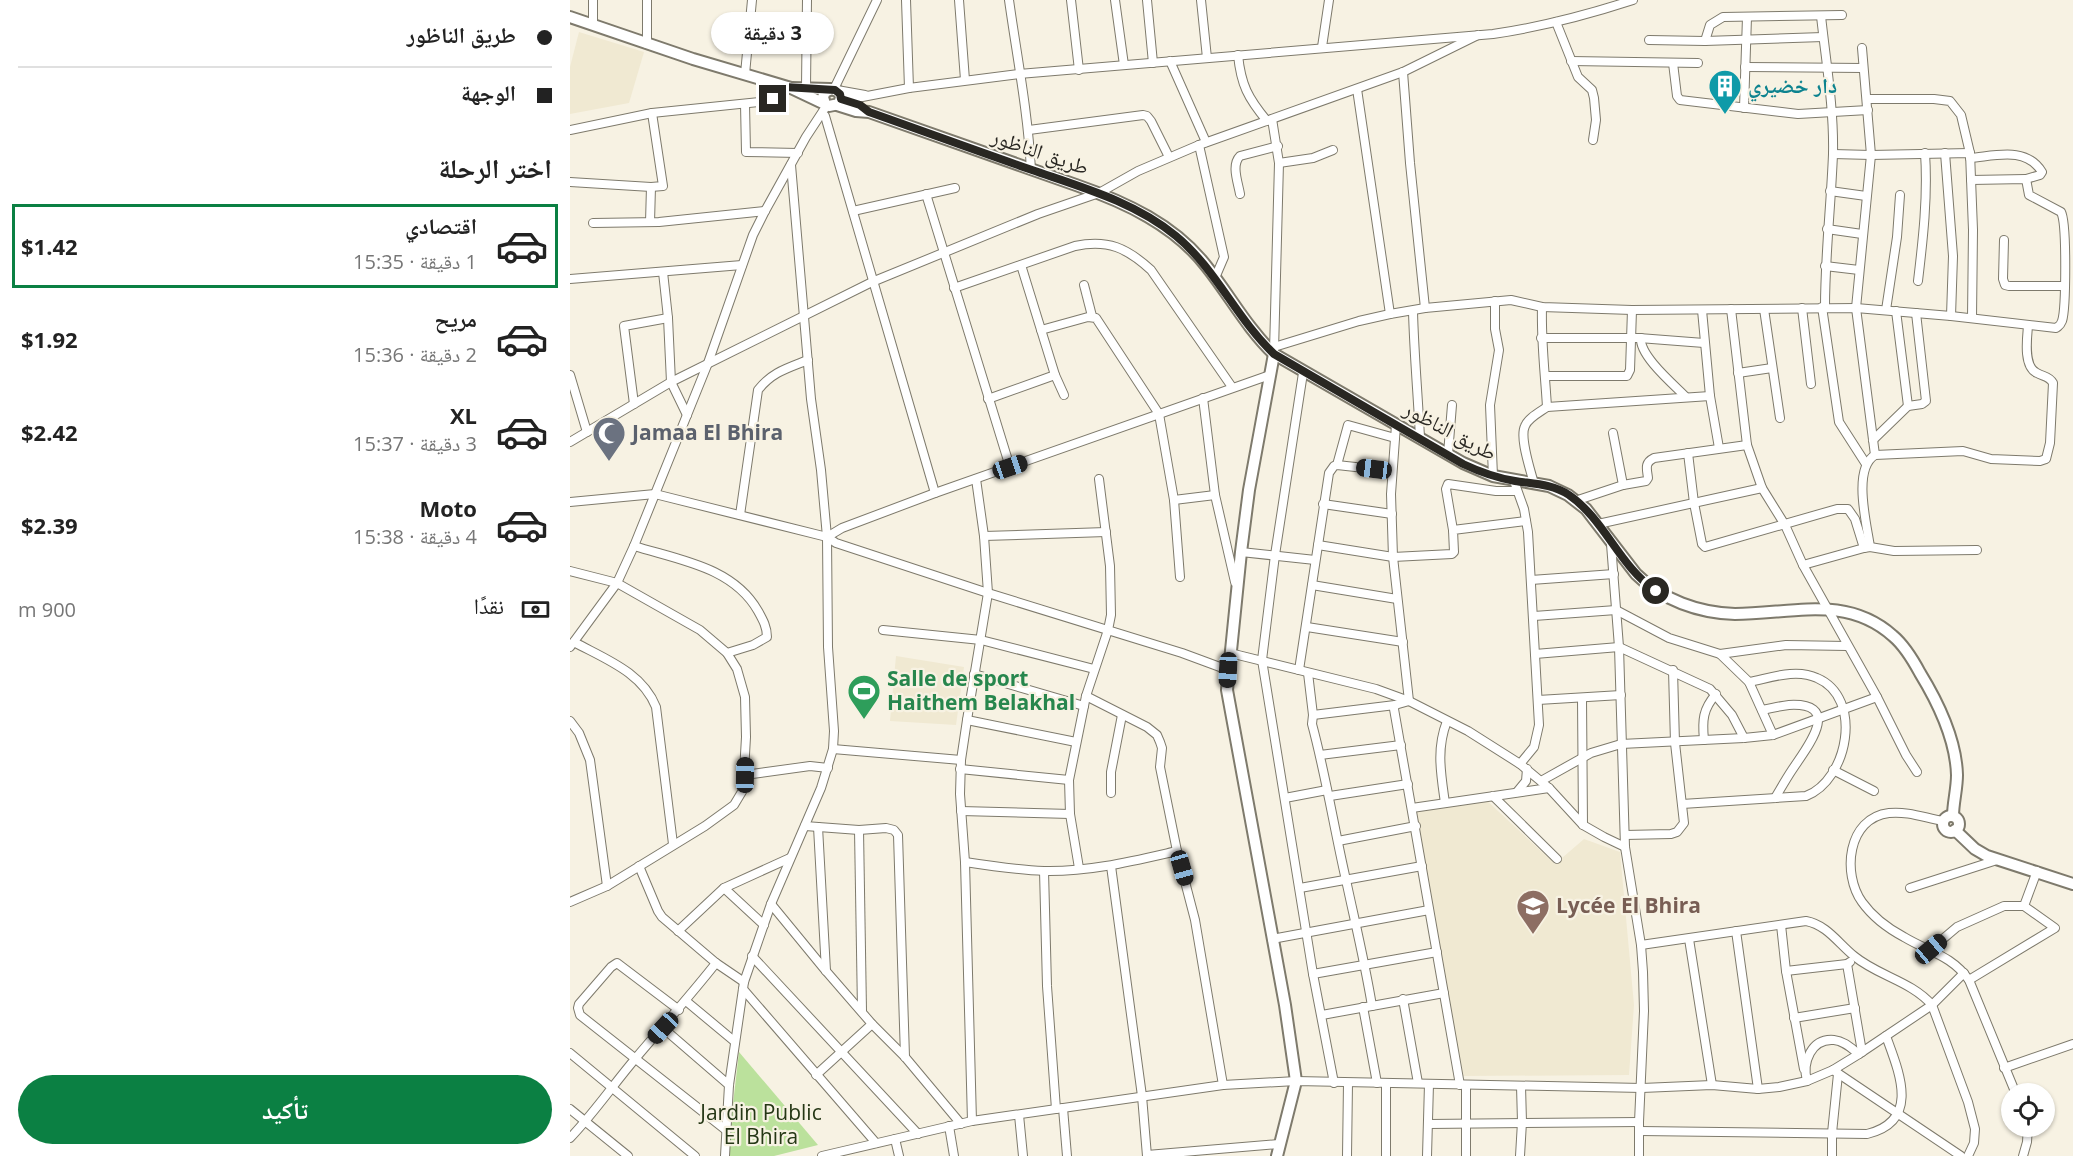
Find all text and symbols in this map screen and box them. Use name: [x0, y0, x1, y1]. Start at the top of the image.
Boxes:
callout: 3 دقيقة: [712, 12, 834, 54]
text: طريق الناظور: [407, 19, 516, 49]
text: 3 دقيقة: [743, 19, 802, 46]
building icon: دار خضيري: [1707, 68, 1743, 115]
place label: دار خضيري: [1748, 71, 1837, 102]
text: الوجهة: [461, 77, 516, 107]
route end: [759, 85, 786, 112]
street label: طريق الناظور: [987, 121, 1093, 181]
text: اختر الرحلة: [438, 149, 552, 186]
text: اقتصادي: [405, 210, 477, 240]
icon: car: [495, 219, 549, 273]
text: $1.42: [21, 231, 78, 261]
text: 1 دقيقة · 15:35: [353, 248, 477, 275]
text: مريح: [434, 303, 477, 333]
icon: car: [495, 312, 549, 366]
text: $1.92: [21, 324, 78, 354]
text: 2 دقيقة · 15:36: [353, 341, 477, 368]
street label: طريق الناظور: [1398, 394, 1502, 466]
text: XL: [450, 400, 477, 430]
icon: car: [495, 405, 549, 459]
mosque icon: Jamaa El Bhira: [591, 415, 627, 462]
text: $2.42: [21, 417, 78, 447]
place label: Jamaa El Bhira: [630, 418, 783, 446]
text: 3 دقيقة · 15:37: [353, 430, 477, 457]
car: [990, 453, 1030, 481]
car: [1355, 458, 1393, 480]
text: Moto: [419, 493, 477, 523]
icon: car: [495, 498, 549, 552]
text: $2.39: [21, 510, 78, 540]
text: 4 دقيقة · 15:38: [353, 523, 477, 550]
route start: [1642, 577, 1669, 604]
text: نقدًا: [474, 590, 504, 620]
icon: cash: [519, 593, 552, 626]
text: 900 m: [18, 596, 76, 623]
car: [1218, 652, 1238, 688]
place label: Salle de sport Haithem Belakhal: [887, 664, 1075, 716]
sports icon: Salle de sport Haithem Belakhal: [846, 673, 882, 720]
car: [736, 757, 754, 793]
car: [1168, 848, 1196, 888]
school or university icon: Lycée El Bhira: [1515, 888, 1551, 935]
place label: Lycée El Bhira: [1556, 891, 1701, 919]
car: [1911, 931, 1951, 967]
car: [644, 1009, 682, 1047]
button: تأكيد: [18, 1075, 552, 1144]
map controls: [2001, 1083, 2055, 1137]
button: locate: [2001, 1083, 2055, 1137]
park label: Jardin Public El Bhira: [698, 1098, 822, 1150]

